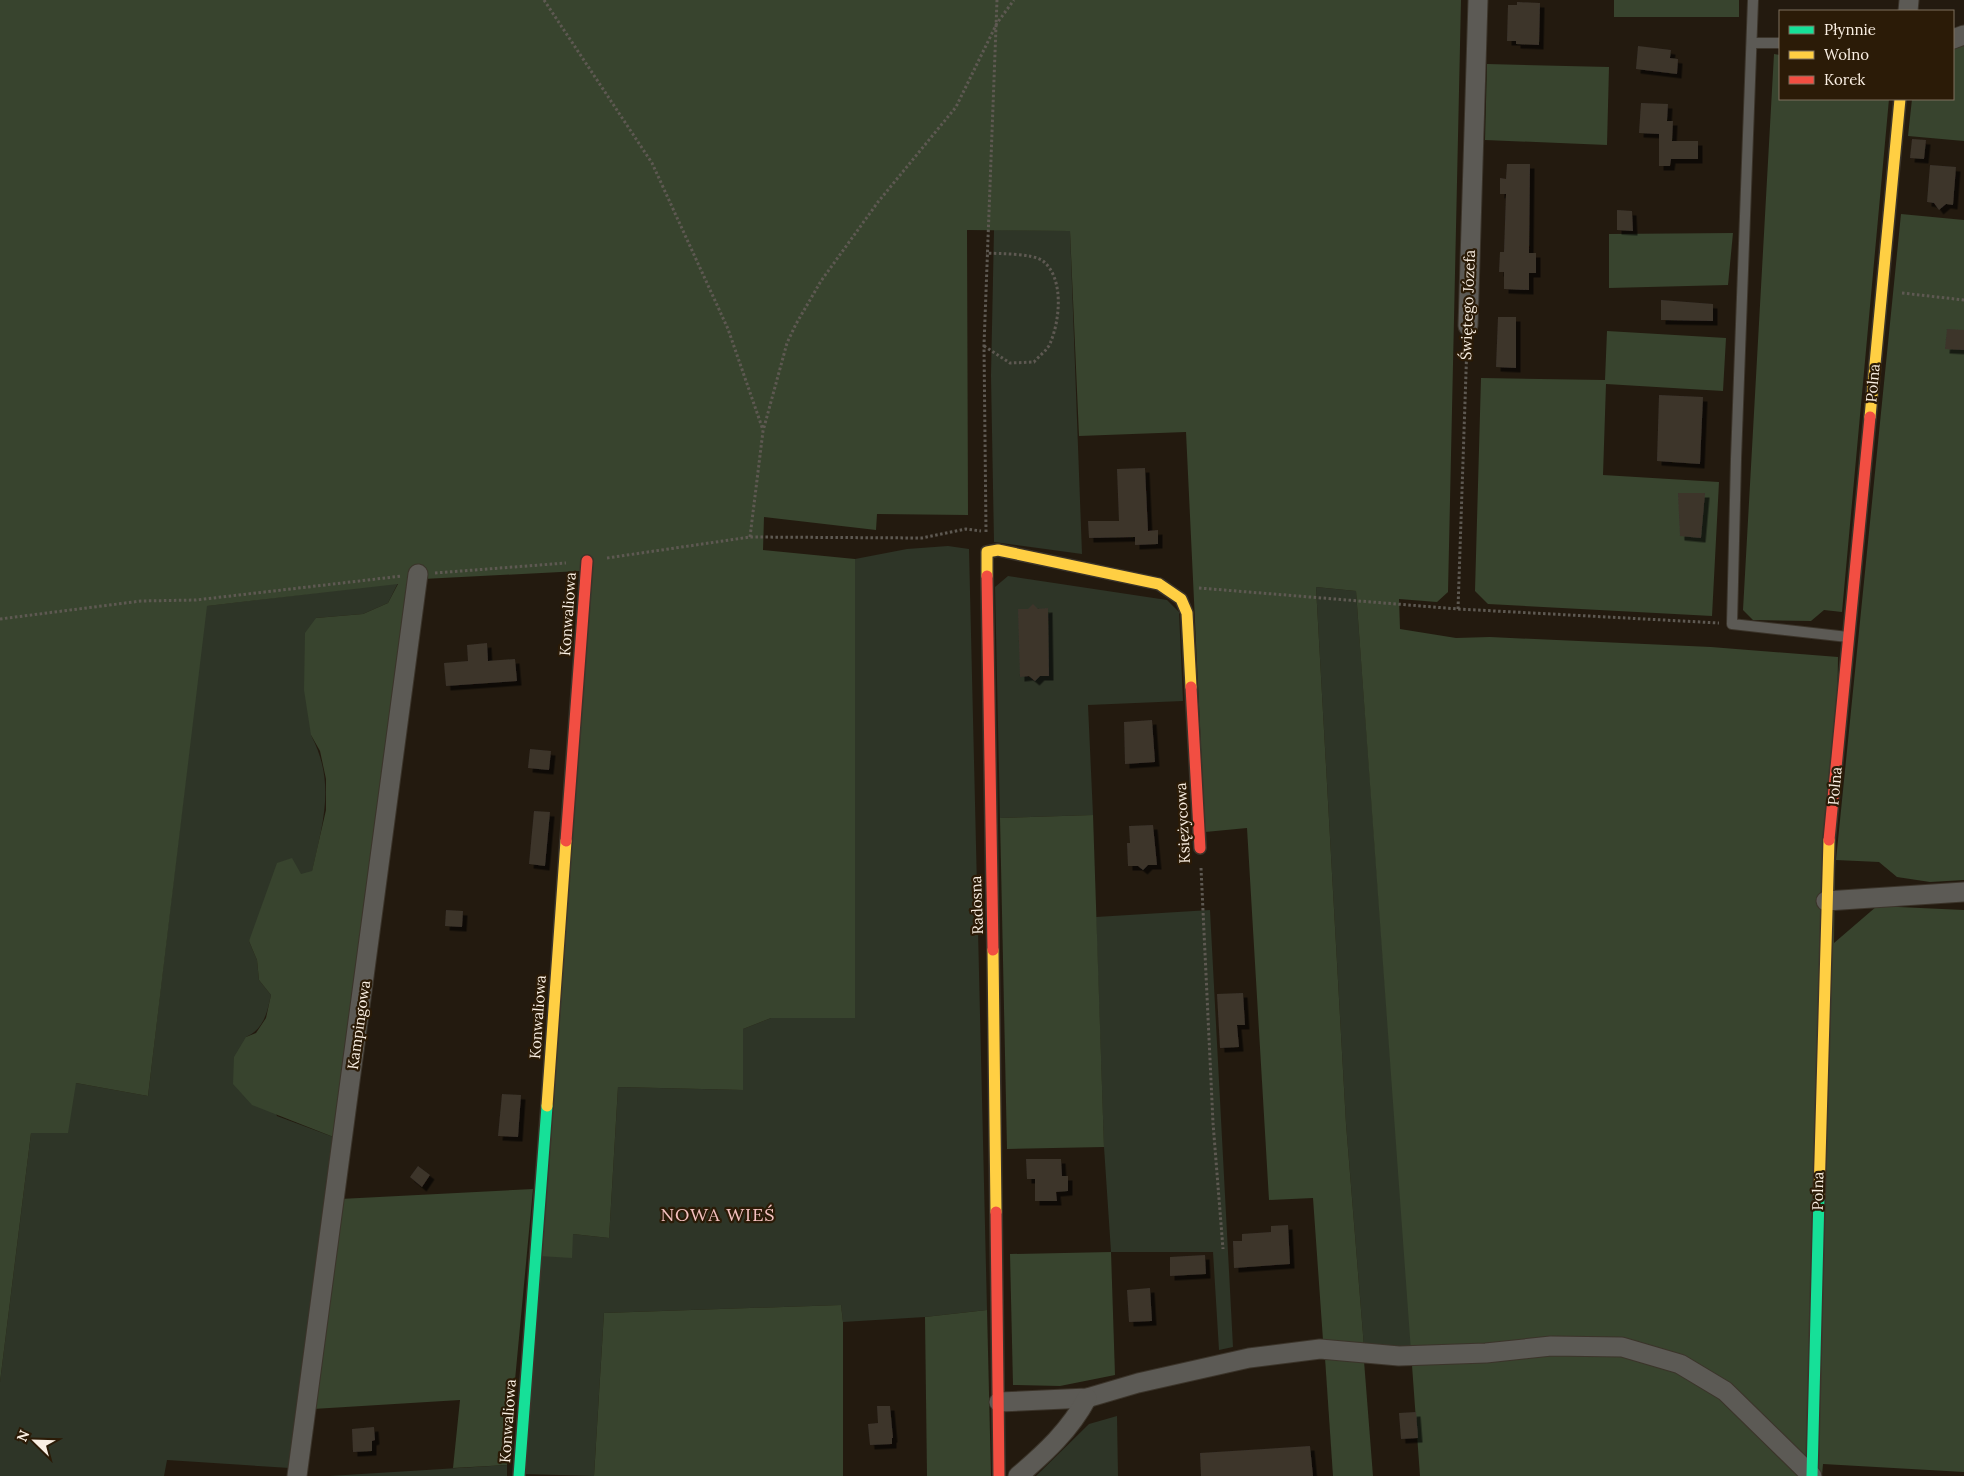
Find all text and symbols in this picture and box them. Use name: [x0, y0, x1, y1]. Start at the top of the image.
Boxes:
legend: [1779, 10, 1954, 100]
text: Płynnie: [1824, 20, 1876, 39]
text: Wolno: [1824, 45, 1869, 64]
text: Korek: [1824, 70, 1865, 89]
street label: Świętego Józefa: [1456, 249, 1479, 360]
street label: Polna: [1861, 363, 1884, 403]
street label: Konwaliowa: [555, 571, 580, 656]
street label: Polna: [1823, 766, 1846, 806]
street label: Księżycowa: [1171, 782, 1194, 864]
street label: Radosna: [966, 875, 987, 935]
street label: Konwaliowa: [525, 974, 550, 1059]
street label: Kampingowa: [343, 979, 374, 1071]
street label: Polna: [1808, 1171, 1827, 1210]
district label: NOWA WIEŚ: [660, 1203, 776, 1226]
street label: Konwaliowa: [495, 1378, 520, 1463]
north arrow: [10, 1416, 60, 1466]
text: N: [13, 1427, 34, 1444]

